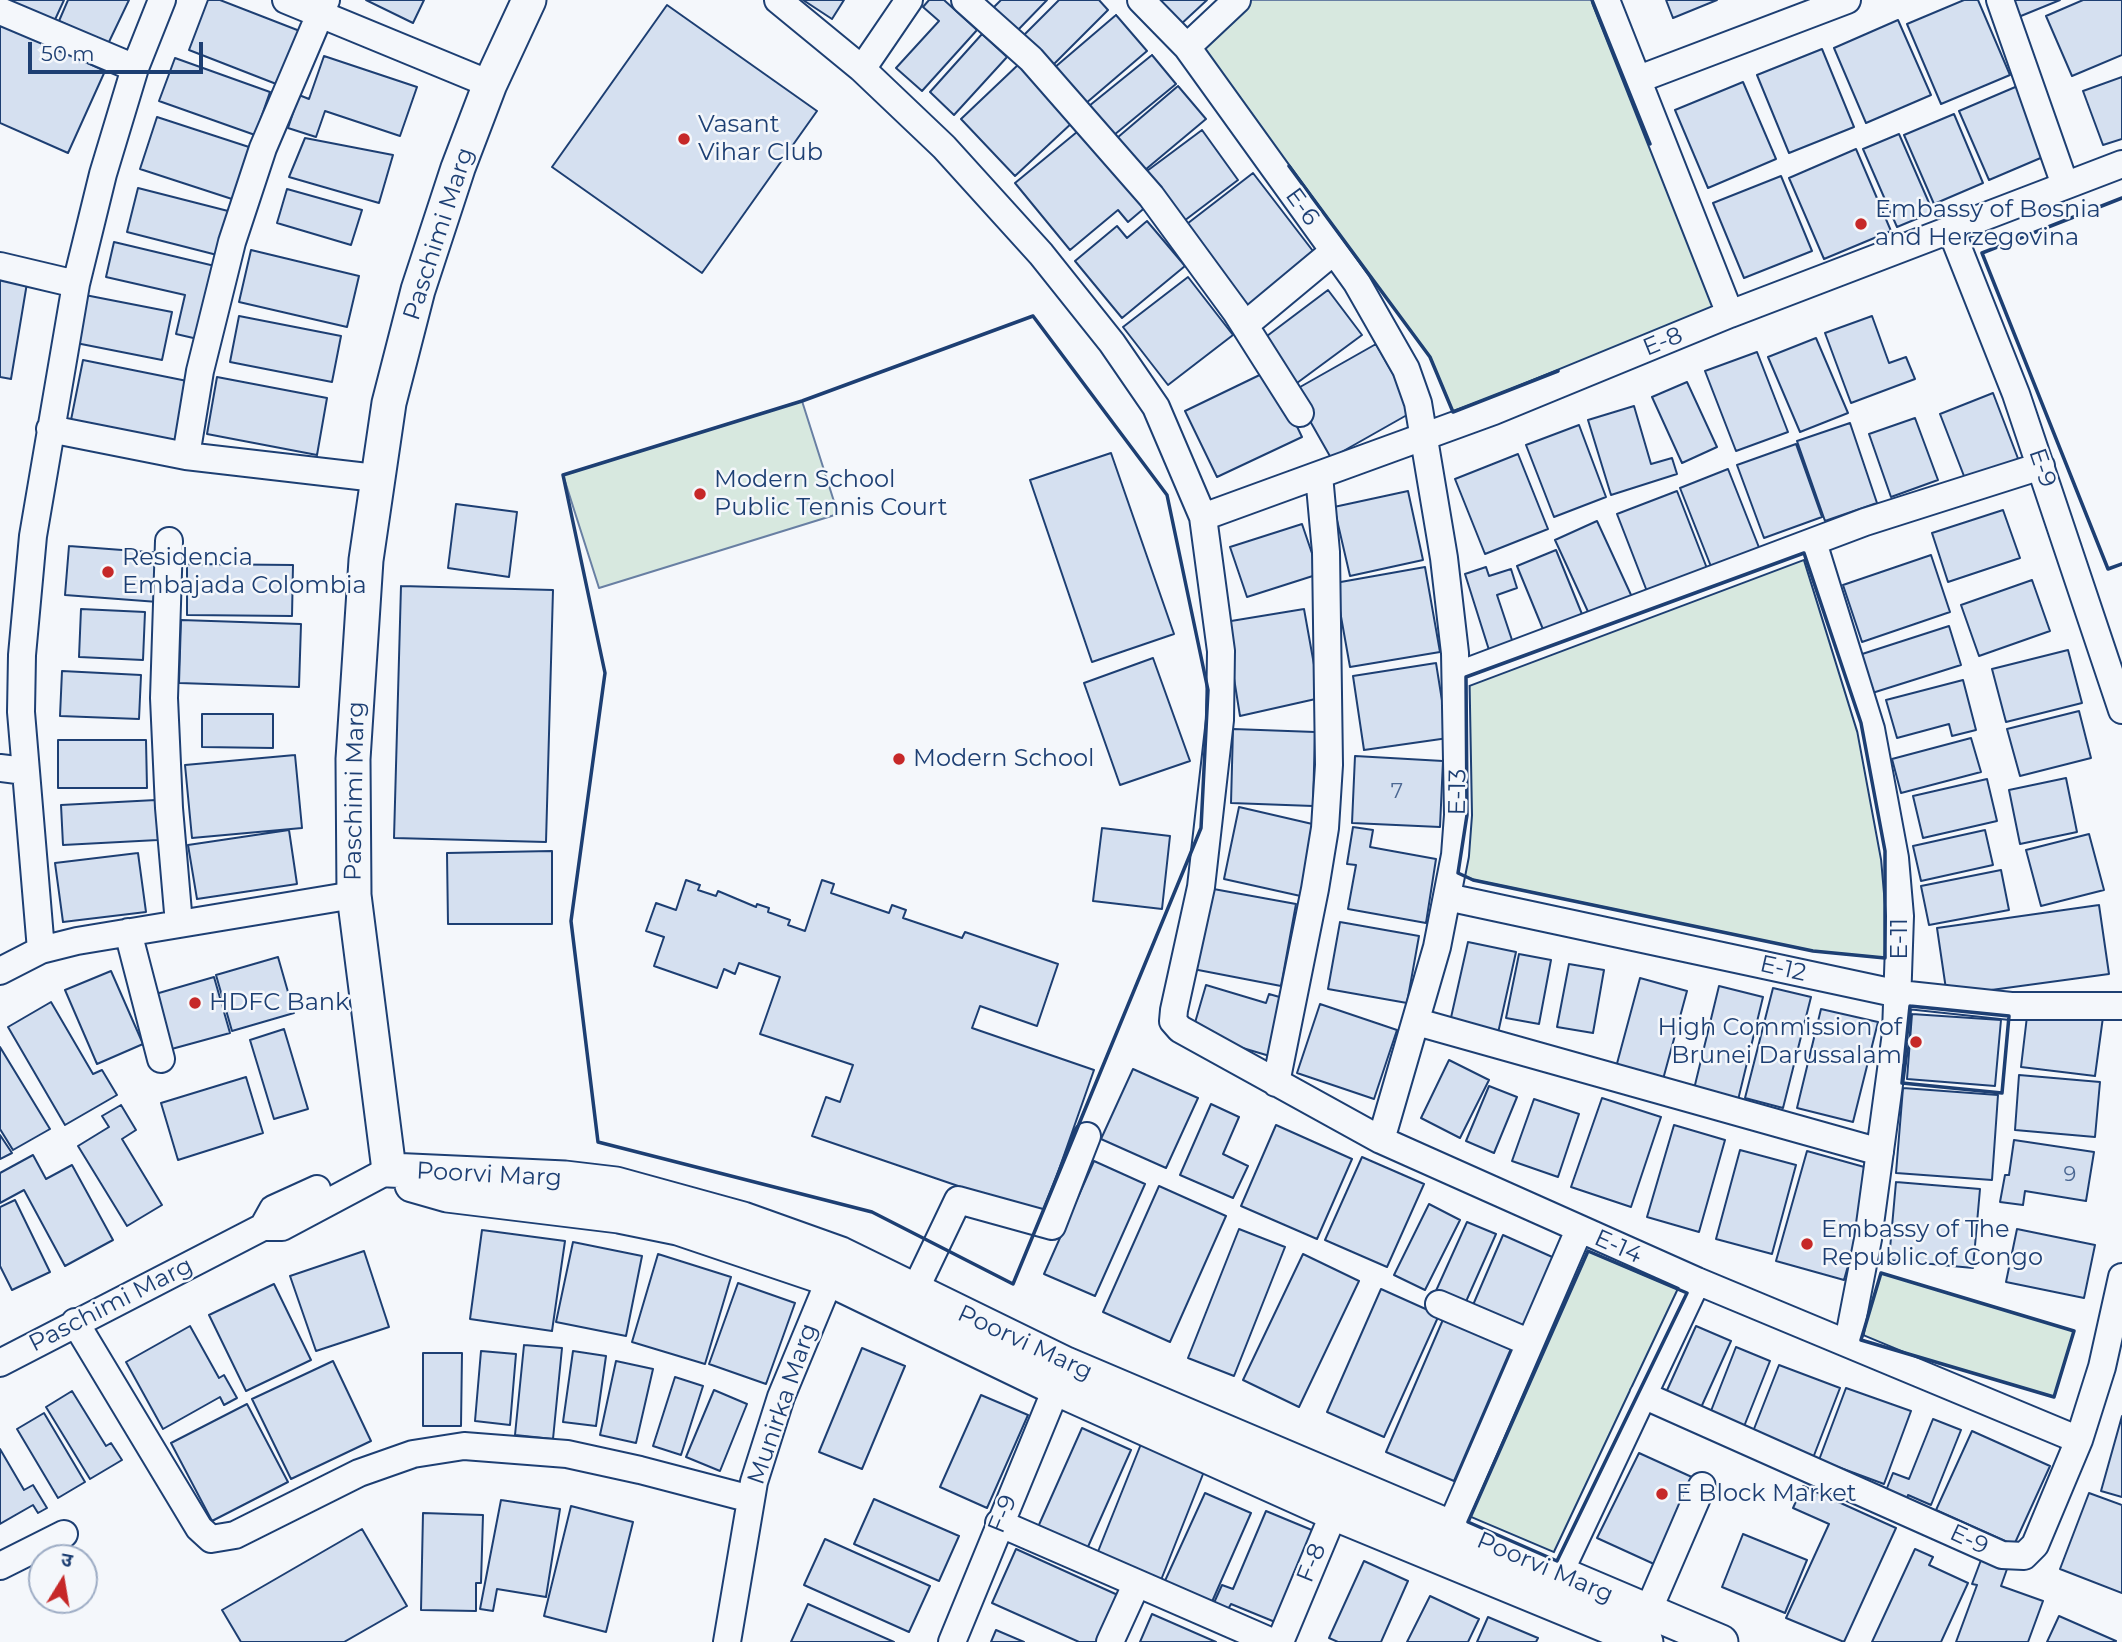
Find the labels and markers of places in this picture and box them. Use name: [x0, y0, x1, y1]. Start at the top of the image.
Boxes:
place label: Vasant Vihar Club: [698, 111, 823, 167]
marker: Vasant Vihar Club: [676, 131, 692, 147]
place label: Embassy of Bosnia and Herzegovina: [1875, 196, 2101, 252]
marker: Embassy of Bosnia and Herzegovina: [1853, 216, 1869, 232]
place label: Modern School Public Tennis Court: [714, 466, 948, 522]
marker: Modern School Public Tennis Court: [692, 486, 708, 502]
place label: Residencia Embajada Colombia: [122, 544, 367, 600]
marker: Residencia Embajada Colombia: [100, 564, 116, 580]
place label: Modern School: [913, 745, 1095, 773]
marker: Modern School: [891, 751, 907, 767]
place label: HDFC Bank: [209, 989, 349, 1017]
marker: HDFC Bank: [187, 995, 203, 1011]
place label: High Commission of Brunei Darussalam: [1658, 1014, 1902, 1070]
marker: High Commission of Brunei Darussalam: [1908, 1034, 1924, 1050]
place label: Embassy of The Republic of Congo: [1821, 1216, 2043, 1272]
marker: Embassy of The Republic of Congo: [1799, 1236, 1815, 1252]
place label: E Block Market: [1676, 1480, 1857, 1508]
marker: E Block Market: [1654, 1486, 1670, 1502]

